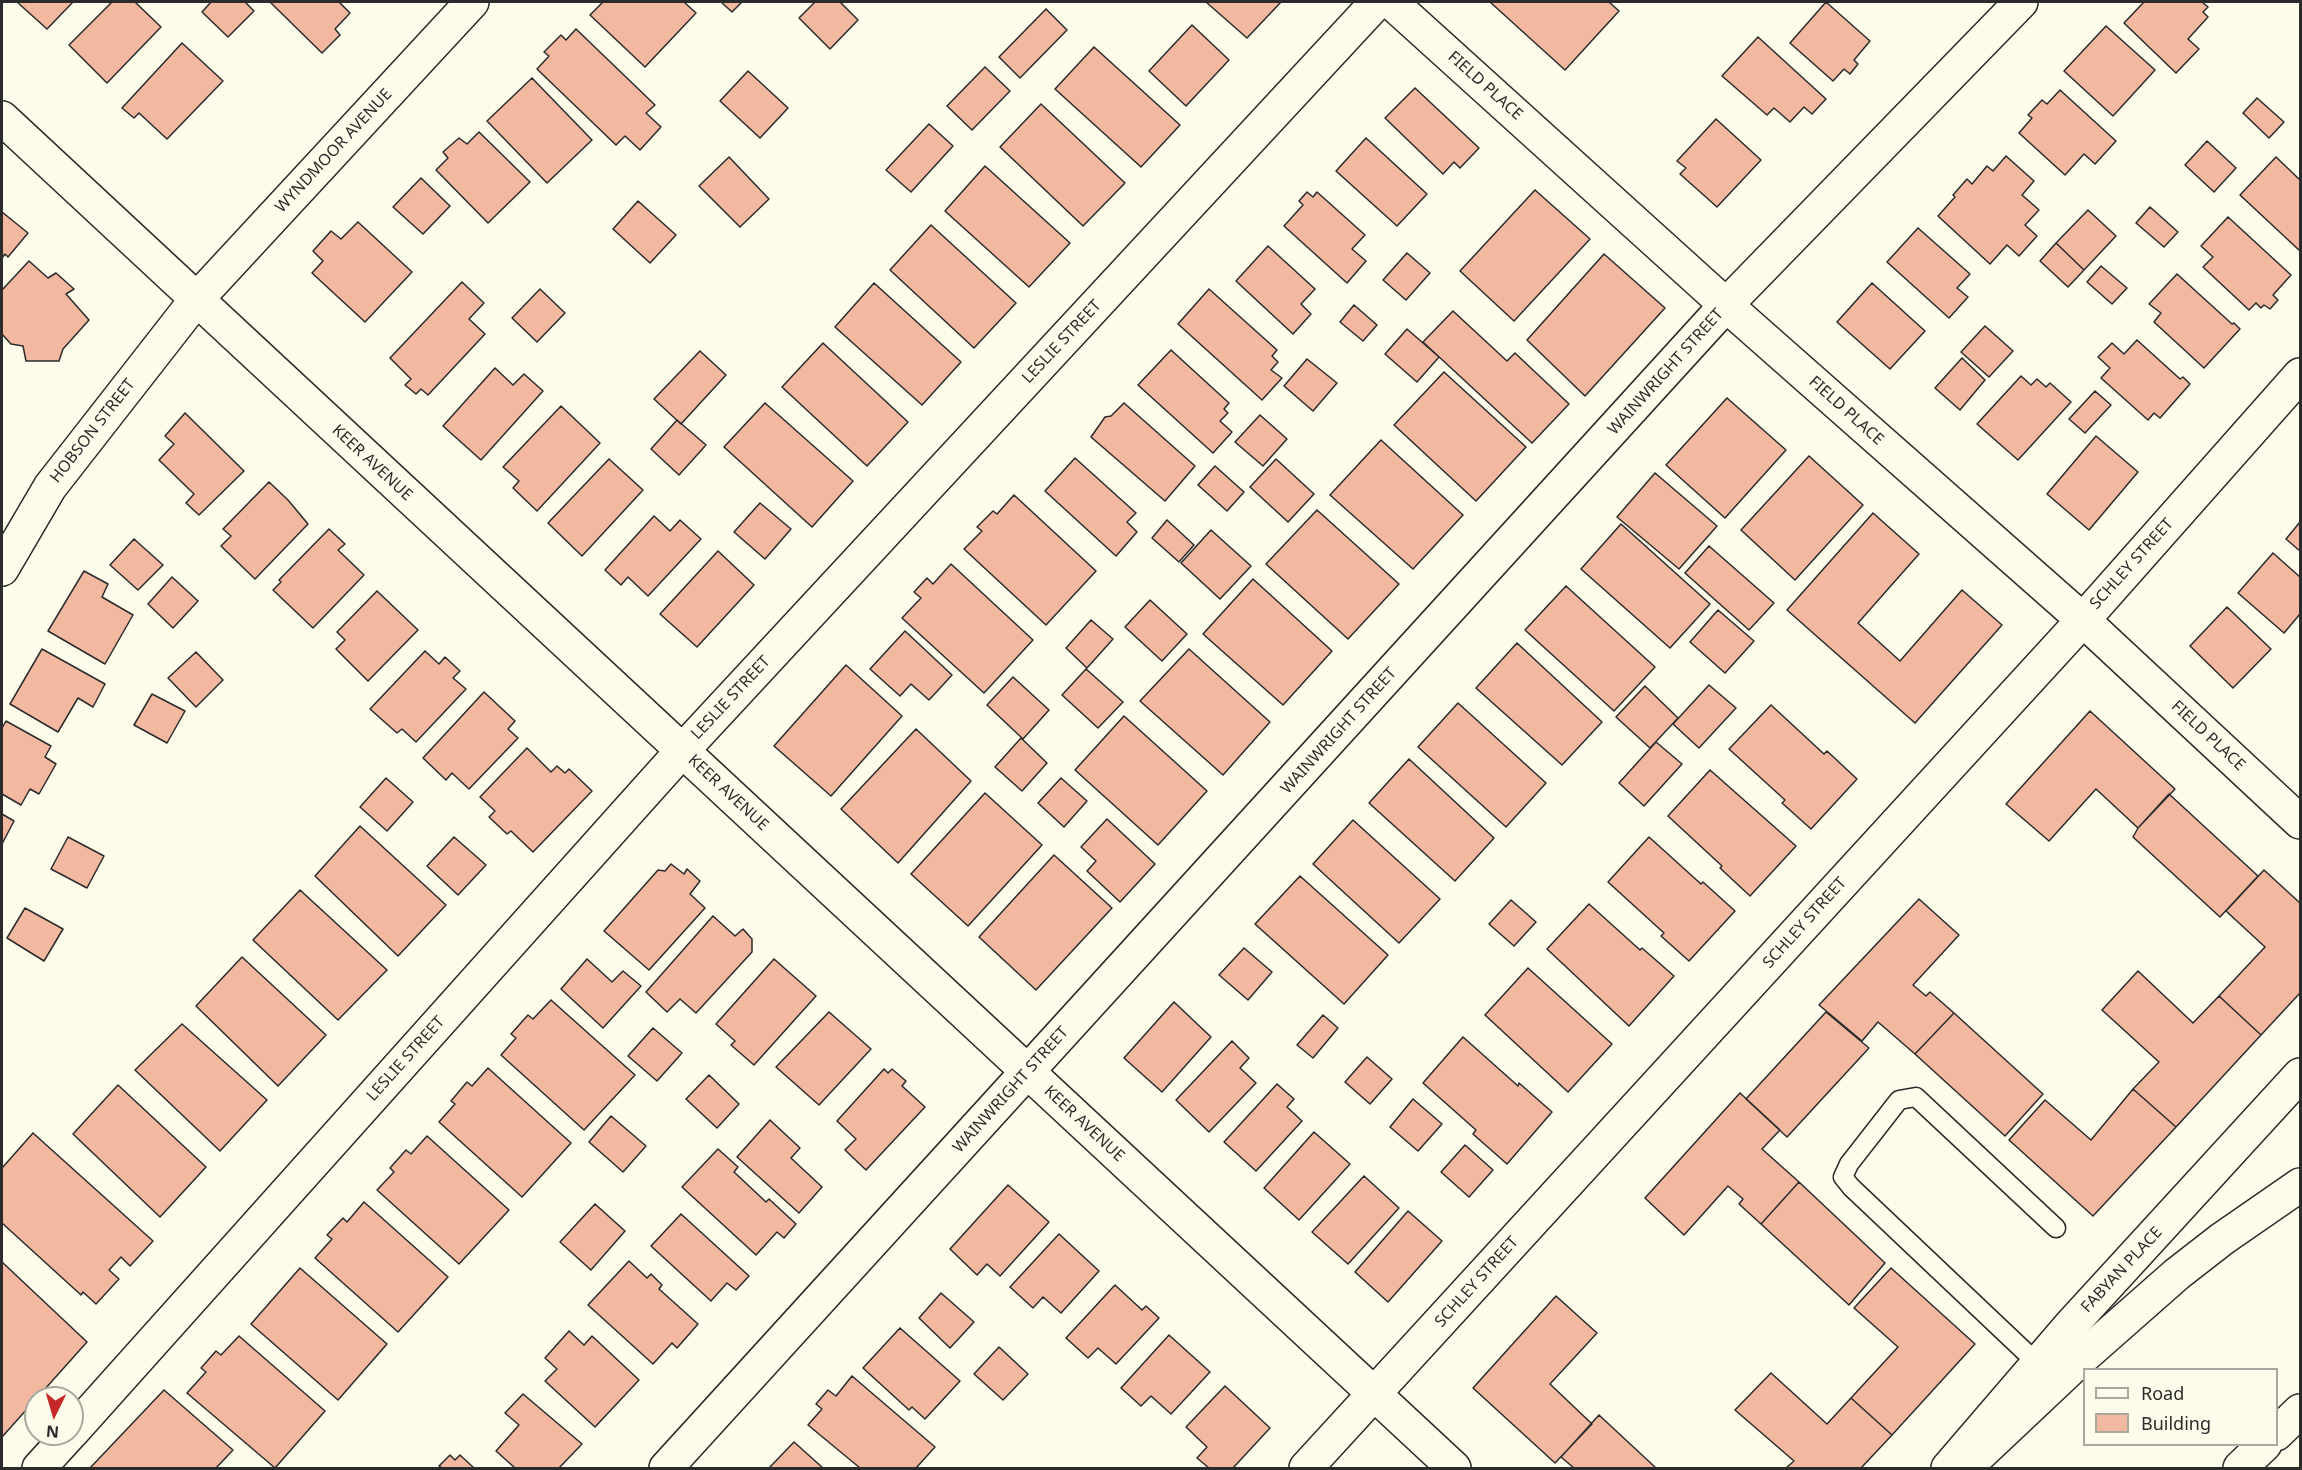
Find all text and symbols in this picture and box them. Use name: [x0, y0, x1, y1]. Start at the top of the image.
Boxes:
street label: FIELD PLACE: [1444, 47, 1526, 125]
street label: WYNDMOOR AVENUE: [272, 85, 396, 217]
street label: LESLIE STREET: [1018, 296, 1106, 388]
street label: WAINWRIGHT STREET: [1604, 305, 1728, 439]
street label: FIELD PLACE: [1805, 372, 1887, 450]
street label: HOBSON STREET: [46, 375, 140, 487]
street label: KEER AVENUE: [328, 421, 416, 505]
street label: SCHLEY STREET: [2086, 515, 2178, 613]
street label: LESLIE STREET: [687, 652, 775, 744]
street label: WAINWRIGHT STREET: [1277, 664, 1401, 798]
street label: FIELD PLACE: [2167, 697, 2249, 775]
street label: KEER AVENUE: [684, 751, 772, 835]
street label: SCHLEY STREET: [1759, 874, 1851, 972]
street label: LESLIE STREET: [363, 1013, 449, 1105]
street label: WAINWRIGHT STREET: [949, 1023, 1073, 1157]
street label: KEER AVENUE: [1040, 1082, 1128, 1166]
street label: FABYAN PLACE: [2077, 1223, 2167, 1317]
street label: SCHLEY STREET: [1431, 1233, 1523, 1331]
legend: [2083, 1368, 2278, 1446]
text: Road: [2141, 1381, 2184, 1405]
north arrow: [24, 1386, 84, 1446]
text: Building: [2141, 1411, 2211, 1435]
text: N: [45, 1420, 60, 1443]

